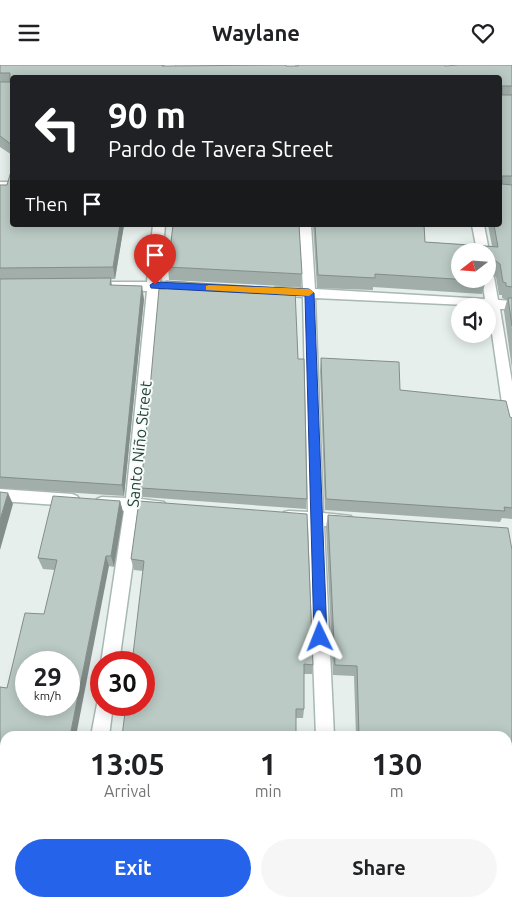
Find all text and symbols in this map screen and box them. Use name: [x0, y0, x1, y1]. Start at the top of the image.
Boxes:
icon: menu: [15, 19, 43, 47]
icon: heart: [469, 19, 497, 47]
text: Waylane: [212, 20, 300, 45]
icon: left: [25, 95, 90, 160]
text: 90 m: [108, 95, 186, 135]
text: Pardo de Tavera Street: [108, 136, 333, 161]
icon: arrive: [78, 190, 106, 218]
text: Then: [25, 193, 68, 215]
pin: [134, 234, 176, 285]
icon: arrive: [141, 241, 169, 269]
north arrow: [451, 243, 496, 287]
map controls: [451, 243, 496, 343]
button: sound: [451, 298, 496, 343]
street label: Santo Niño Street: [123, 379, 155, 508]
position arrow: [293, 610, 345, 662]
speed limit sign: 30: [90, 651, 155, 716]
text: 29: [33, 663, 62, 691]
text: km/h: [34, 689, 61, 702]
text: 13:05: [90, 747, 165, 781]
text: 1: [260, 747, 277, 781]
text: 130: [371, 747, 422, 781]
text: Arrival: [104, 782, 151, 800]
text: min: [255, 782, 282, 800]
text: m: [390, 782, 404, 800]
button: Exit: [15, 839, 251, 897]
button: Share: [261, 839, 497, 897]

